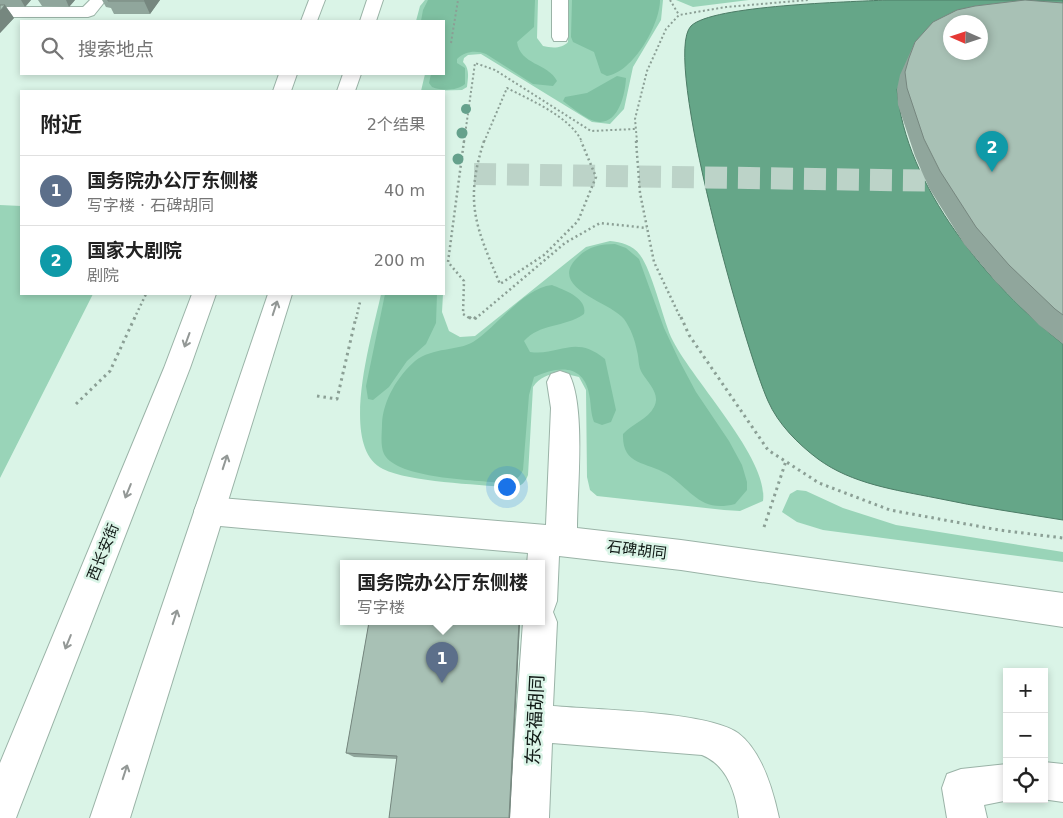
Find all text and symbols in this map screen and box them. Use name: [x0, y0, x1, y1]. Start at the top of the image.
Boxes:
north arrow: [943, 15, 988, 60]
search box: [20, 20, 445, 75]
icon: search: [38, 34, 66, 62]
text: 搜索地点: [78, 38, 154, 60]
text: 附近: [40, 113, 82, 137]
text: 2个结果: [367, 115, 425, 134]
pin: 2: [976, 131, 1008, 172]
text: 国务院办公厅东侧楼: [87, 169, 258, 191]
text: 1: [50, 181, 62, 200]
text: 40 m: [384, 181, 425, 200]
text: 写字楼 · 石碑胡同: [87, 196, 214, 215]
text: 国家大剧院: [87, 239, 182, 261]
text: 2: [50, 251, 62, 270]
text: 200 m: [374, 251, 425, 270]
text: 剧院: [87, 266, 119, 285]
one-way arrow: [271, 301, 280, 316]
one-way arrow: [182, 331, 191, 347]
one-way arrow: [221, 455, 230, 471]
your location: [494, 474, 520, 500]
one-way arrow: [123, 483, 132, 498]
street label: 西长安街: [83, 521, 123, 583]
street label: 石碑胡同: [606, 537, 668, 563]
popup: [340, 560, 545, 625]
text: 国务院办公厅东侧楼: [357, 571, 528, 593]
text: 写字楼: [357, 598, 405, 617]
one-way arrow: [170, 609, 180, 625]
one-way arrow: [62, 634, 72, 649]
pin: 1: [426, 642, 458, 683]
map controls: [1003, 668, 1048, 803]
button: +: [1003, 668, 1048, 713]
street label: 东安福胡同: [522, 674, 547, 765]
button: −: [1003, 713, 1048, 758]
button: locate: [1003, 758, 1048, 803]
one-way arrow: [121, 764, 130, 780]

